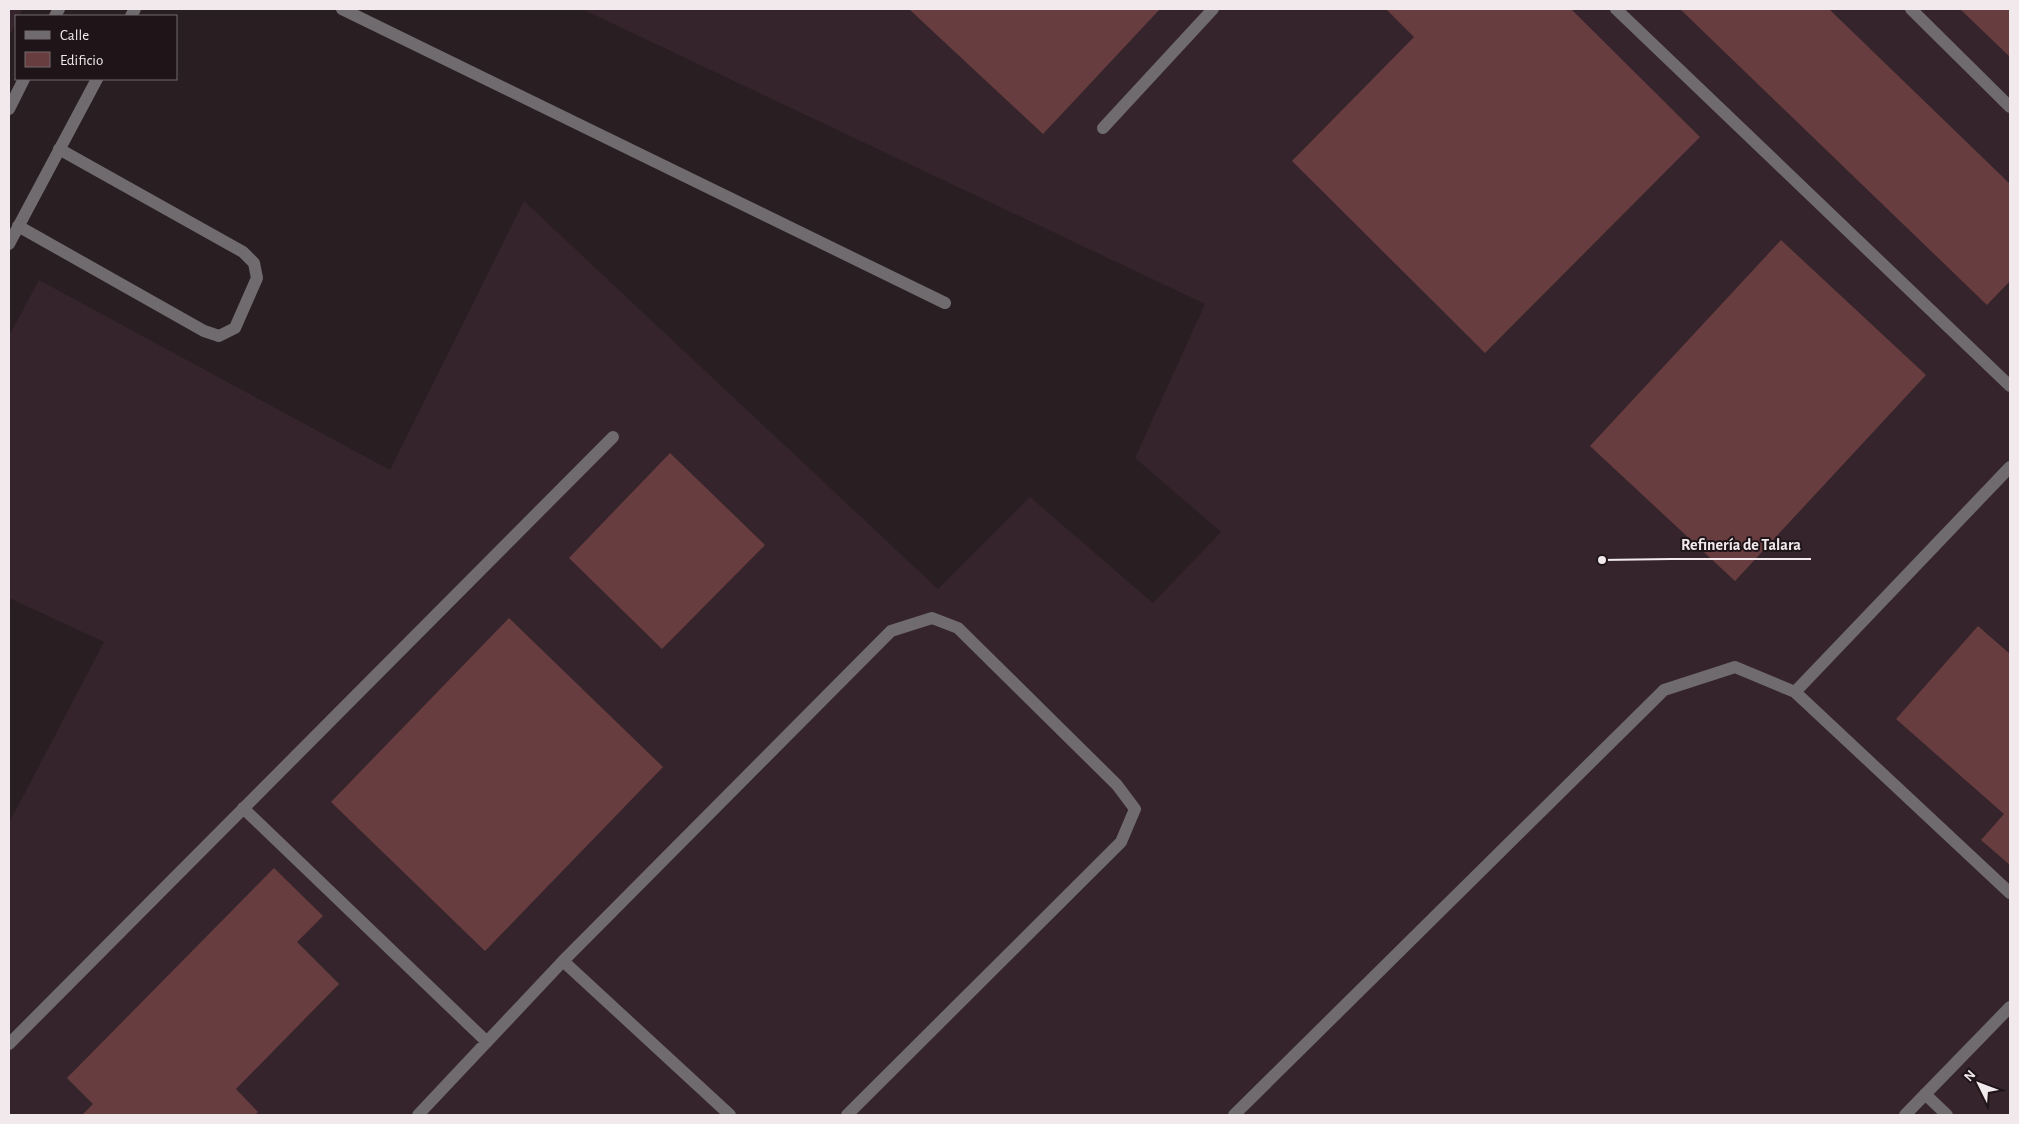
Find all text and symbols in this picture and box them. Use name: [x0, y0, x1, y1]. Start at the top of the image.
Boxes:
legend: [15, 15, 178, 80]
text: Calle: [60, 28, 89, 43]
text: Edificio: [60, 53, 103, 68]
callout: Refinería de Talara: [1671, 528, 1811, 559]
text: Refinería de Talara: [1681, 537, 1801, 553]
north arrow: [1954, 1059, 2004, 1109]
text: N: [1962, 1068, 1979, 1084]

